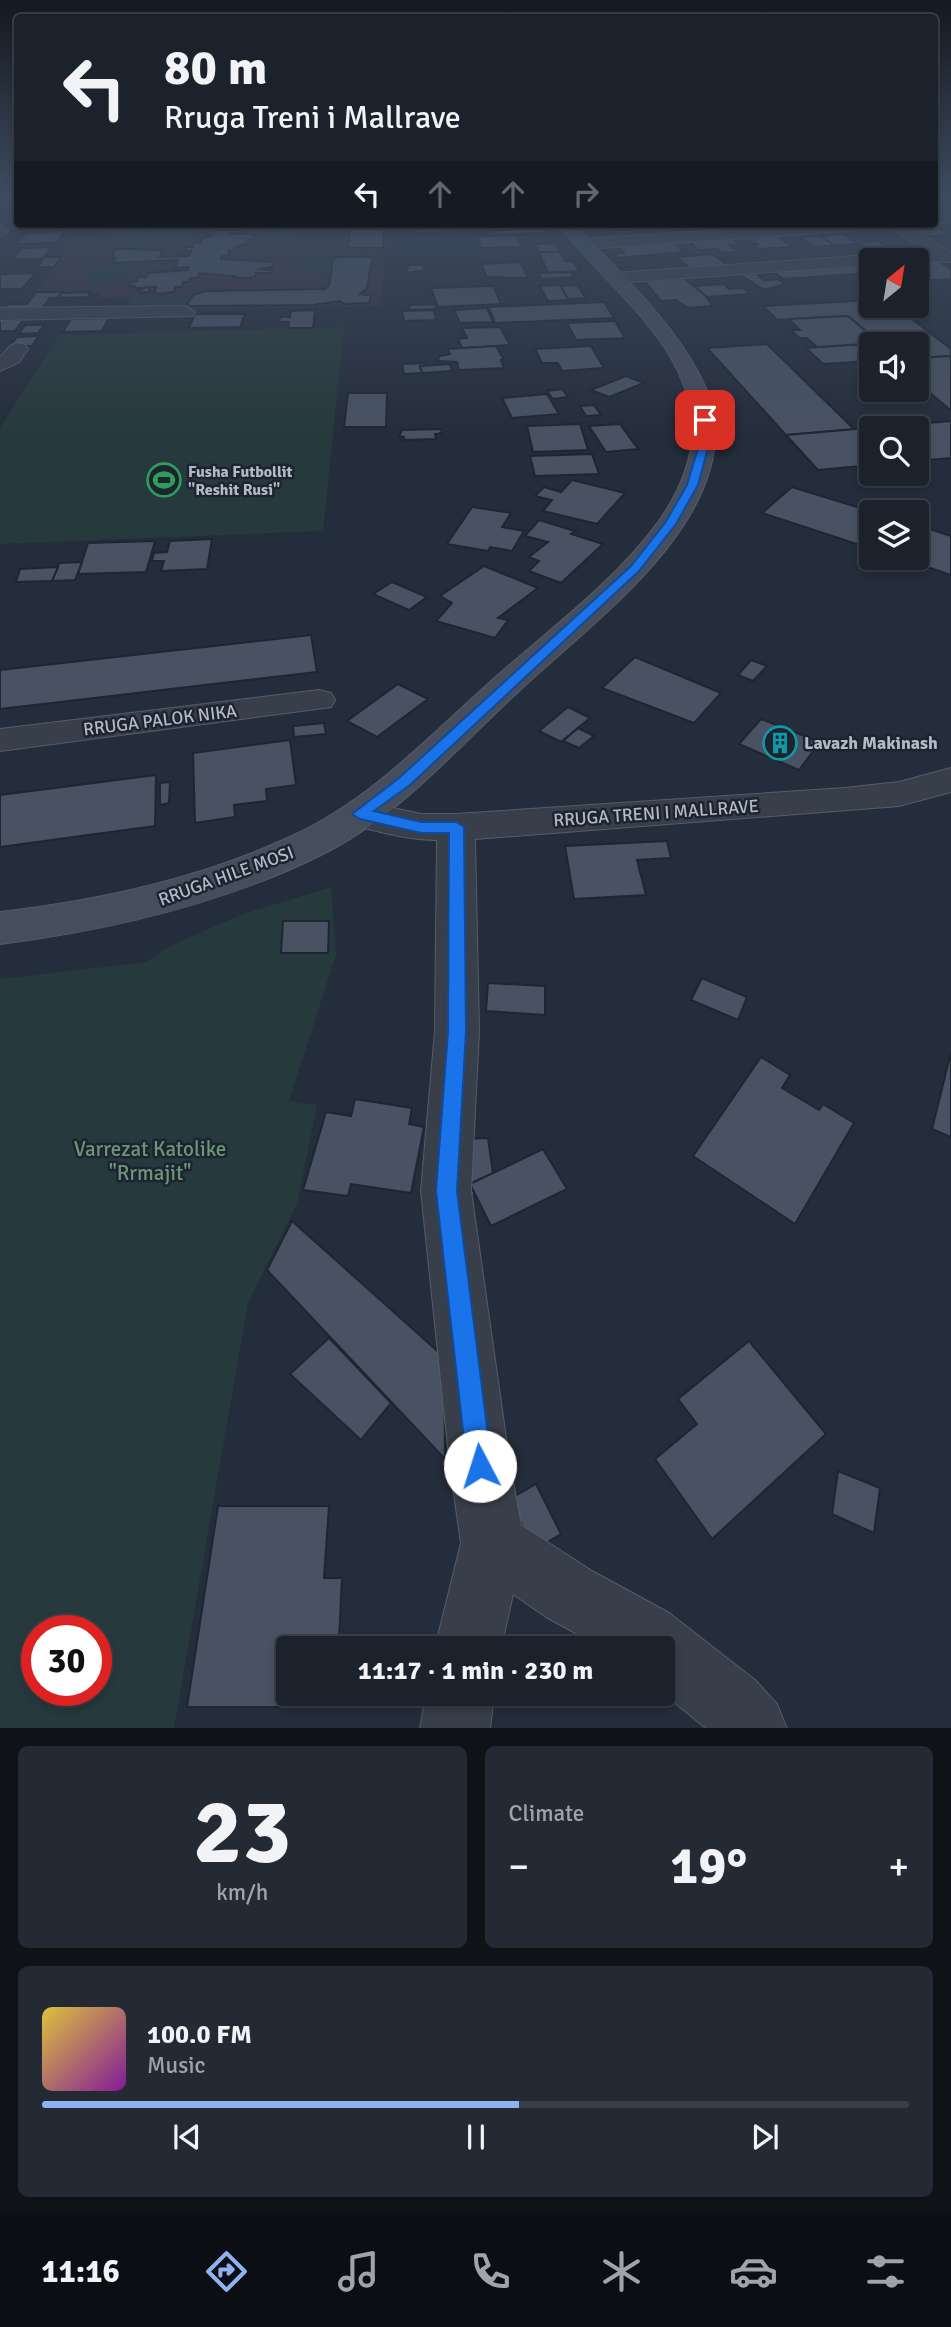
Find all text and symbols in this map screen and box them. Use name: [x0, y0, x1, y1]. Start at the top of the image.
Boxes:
text: 80 m: [164, 38, 267, 98]
icon: left: [49, 42, 140, 133]
text: Rruga Treni i Mallrave: [164, 98, 461, 137]
icon: left: [348, 175, 386, 213]
icon: ahead: [421, 175, 459, 213]
icon: ahead: [494, 175, 532, 213]
icon: right: [567, 175, 605, 213]
north arrow: [859, 248, 929, 318]
map controls: [859, 248, 929, 570]
button: sound: [859, 332, 929, 402]
pin: [675, 390, 735, 450]
icon: arrive: [686, 401, 724, 439]
button: search: [859, 416, 929, 486]
sports icon: Fusha Futbollit "Reshit Rusi": [145, 461, 183, 499]
place label: Fusha Futbollit "Reshit Rusi": [188, 462, 292, 500]
button: layers: [859, 500, 929, 570]
street label: RRUGA PALOK NIKA: [82, 700, 238, 740]
building icon: Lavazh Makinash: [761, 724, 799, 762]
place label: Lavazh Makinash: [804, 732, 938, 754]
street label: RRUGA TRENI I MALLRAVE: [553, 795, 759, 831]
street label: RRUGA HILE MOSI: [155, 841, 297, 911]
park label: Varrezat Katolike "Rrmajit": [74, 1136, 226, 1186]
position arrow: [443, 1429, 517, 1503]
speed limit sign: 30: [21, 1615, 112, 1706]
text: 11:17 · 1 min · 230 m: [358, 1655, 593, 1687]
text: 23: [193, 1776, 291, 1889]
text: Climate: [509, 1799, 584, 1828]
text: 19°: [670, 1834, 747, 1898]
text: −: [509, 1843, 529, 1890]
text: +: [888, 1843, 909, 1890]
text: km/h: [216, 1878, 268, 1907]
text: 100.0 FM: [147, 2019, 252, 2051]
text: Music: [147, 2051, 205, 2080]
icon: previous: [168, 2118, 206, 2156]
icon: pause: [457, 2118, 495, 2156]
icon: next: [746, 2118, 784, 2156]
icon: directions: [202, 2247, 251, 2296]
icon: music: [334, 2247, 383, 2296]
icon: phone: [466, 2247, 515, 2296]
icon: climate: [597, 2247, 646, 2296]
icon: car: [729, 2247, 778, 2296]
icon: filters: [861, 2247, 910, 2296]
text: 11:16: [41, 2252, 120, 2291]

